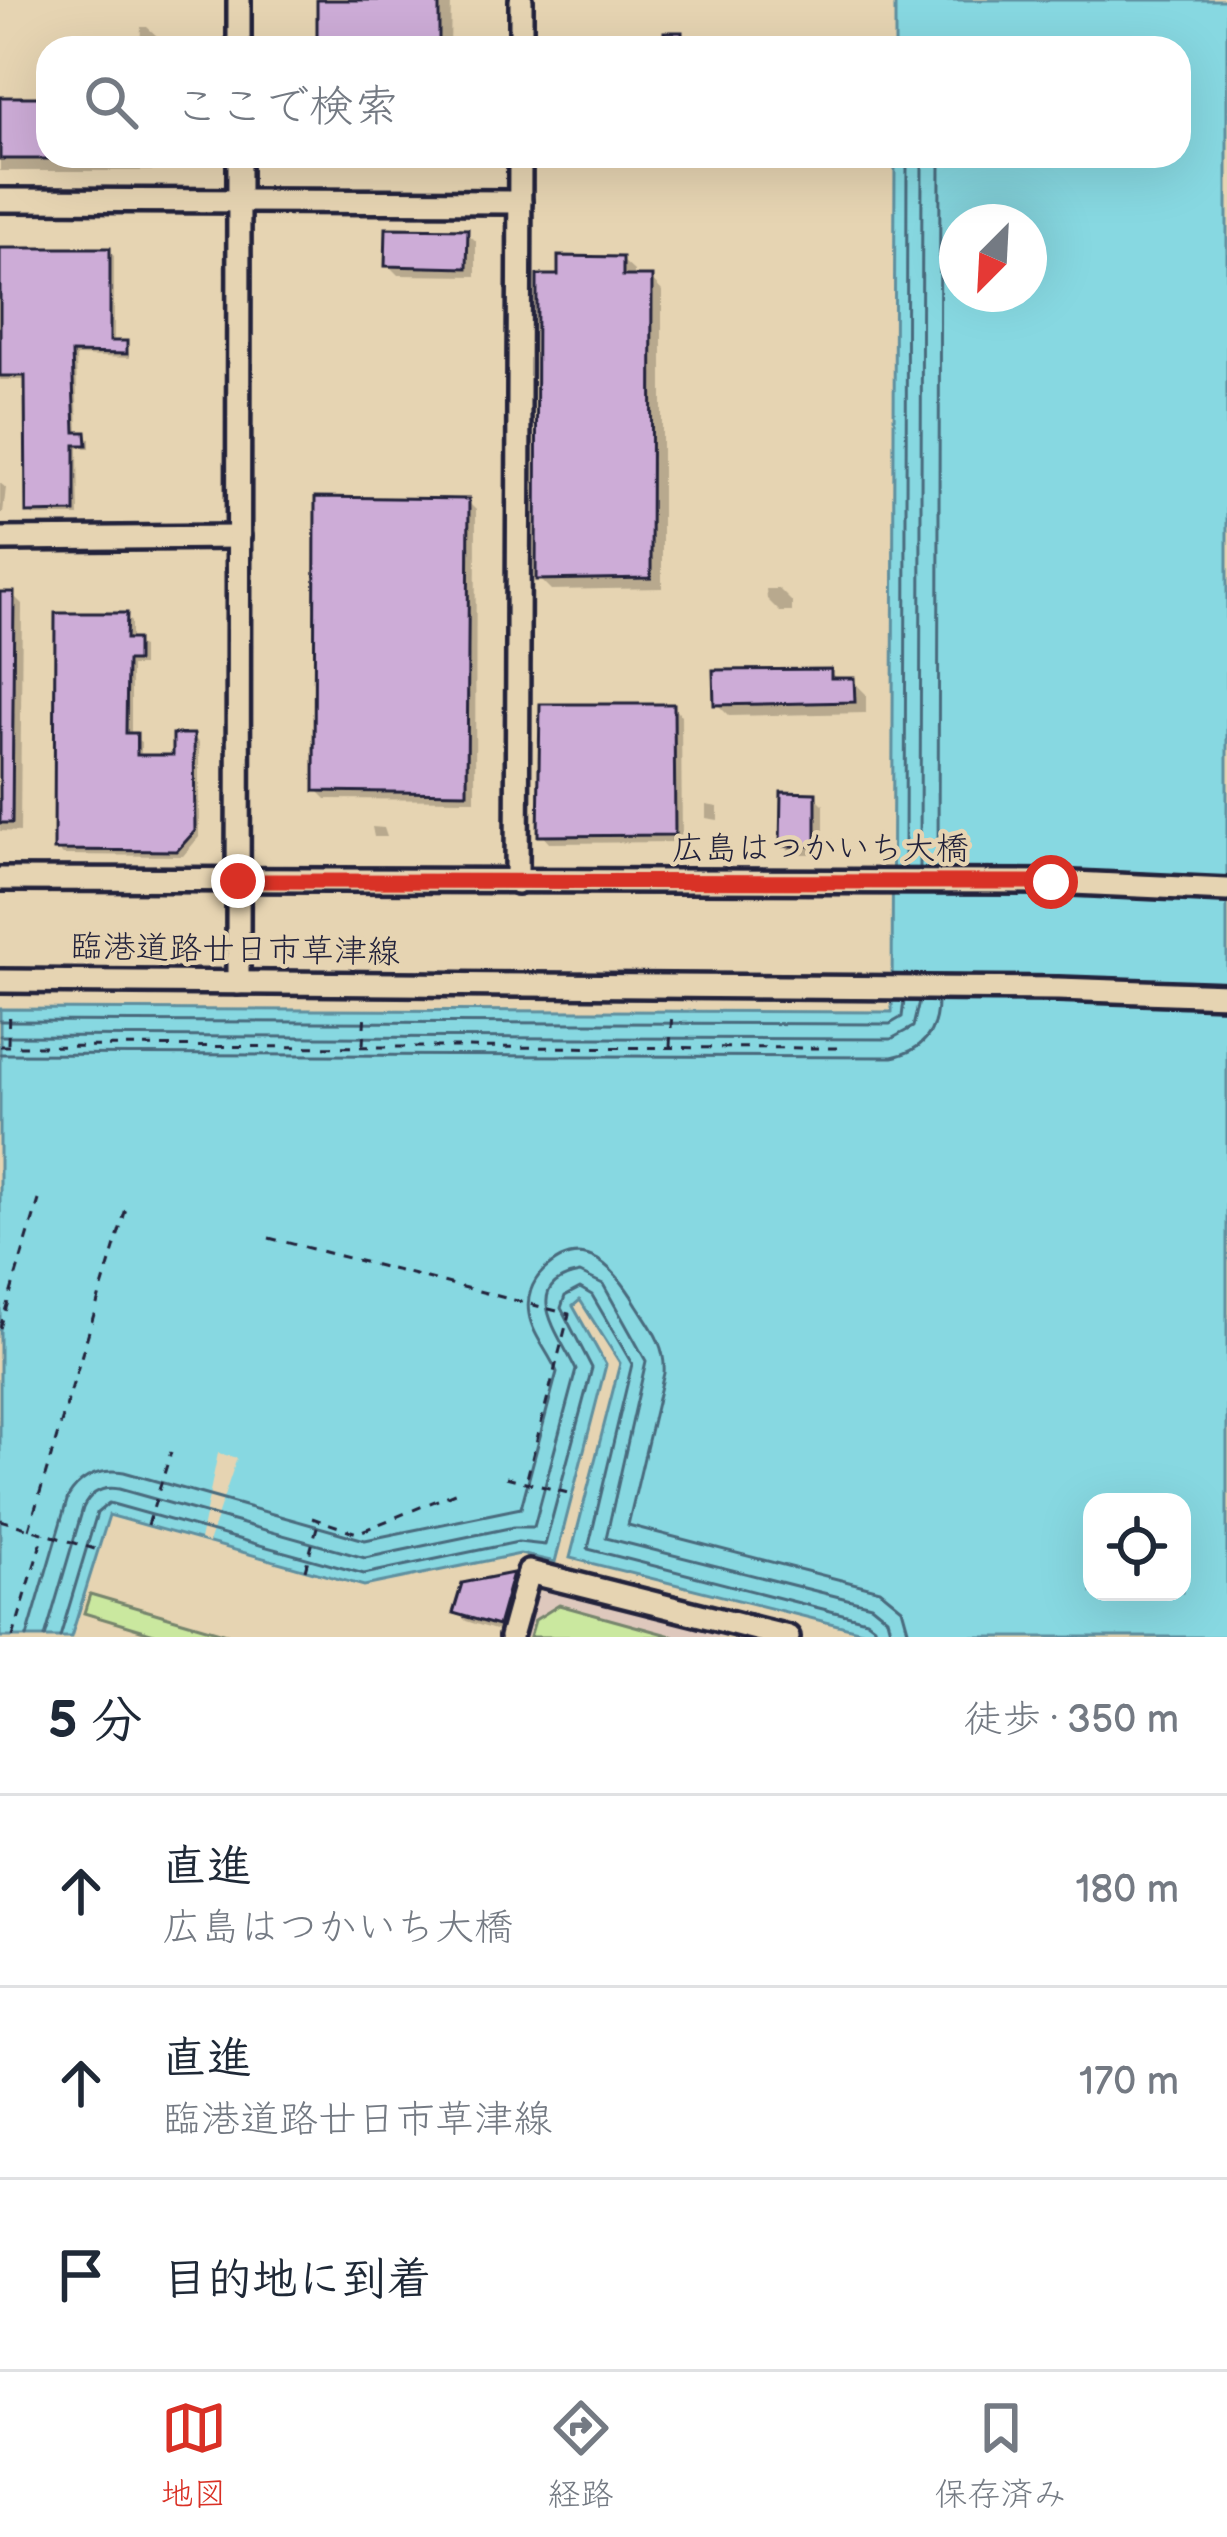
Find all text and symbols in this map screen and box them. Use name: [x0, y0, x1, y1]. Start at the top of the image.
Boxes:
search box: [36, 36, 1191, 168]
icon: search: [78, 69, 144, 135]
text: ここで検索: [174, 80, 399, 135]
north arrow: [939, 204, 1047, 312]
street label: 広島はつかいち大橋: [672, 829, 969, 869]
route end: [211, 854, 265, 908]
route start: [1024, 855, 1078, 909]
street label: 臨港道路廿日市草津線: [70, 927, 400, 973]
map controls: [1083, 1493, 1191, 1601]
button: locate: [1083, 1493, 1191, 1601]
text: 5 分: [48, 1691, 142, 1752]
text: 徒歩 · 350 m: [964, 1697, 1179, 1744]
text: 直進: [162, 1840, 252, 1895]
icon: ahead: [48, 1858, 114, 1924]
text: 180 m: [1075, 1867, 1179, 1914]
text: 広島はつかいち大橋: [162, 1905, 513, 1952]
text: 直進: [162, 2032, 252, 2087]
icon: ahead: [48, 2050, 114, 2116]
text: 170 m: [1079, 2059, 1179, 2106]
text: 臨港道路廿日市草津線: [162, 2097, 552, 2144]
icon: arrive: [48, 2242, 114, 2308]
text: 目的地に到着: [162, 2253, 432, 2308]
tab: 地図: [161, 2395, 227, 2515]
tab: 経路: [548, 2395, 614, 2515]
tab: 保存済み: [935, 2395, 1067, 2515]

